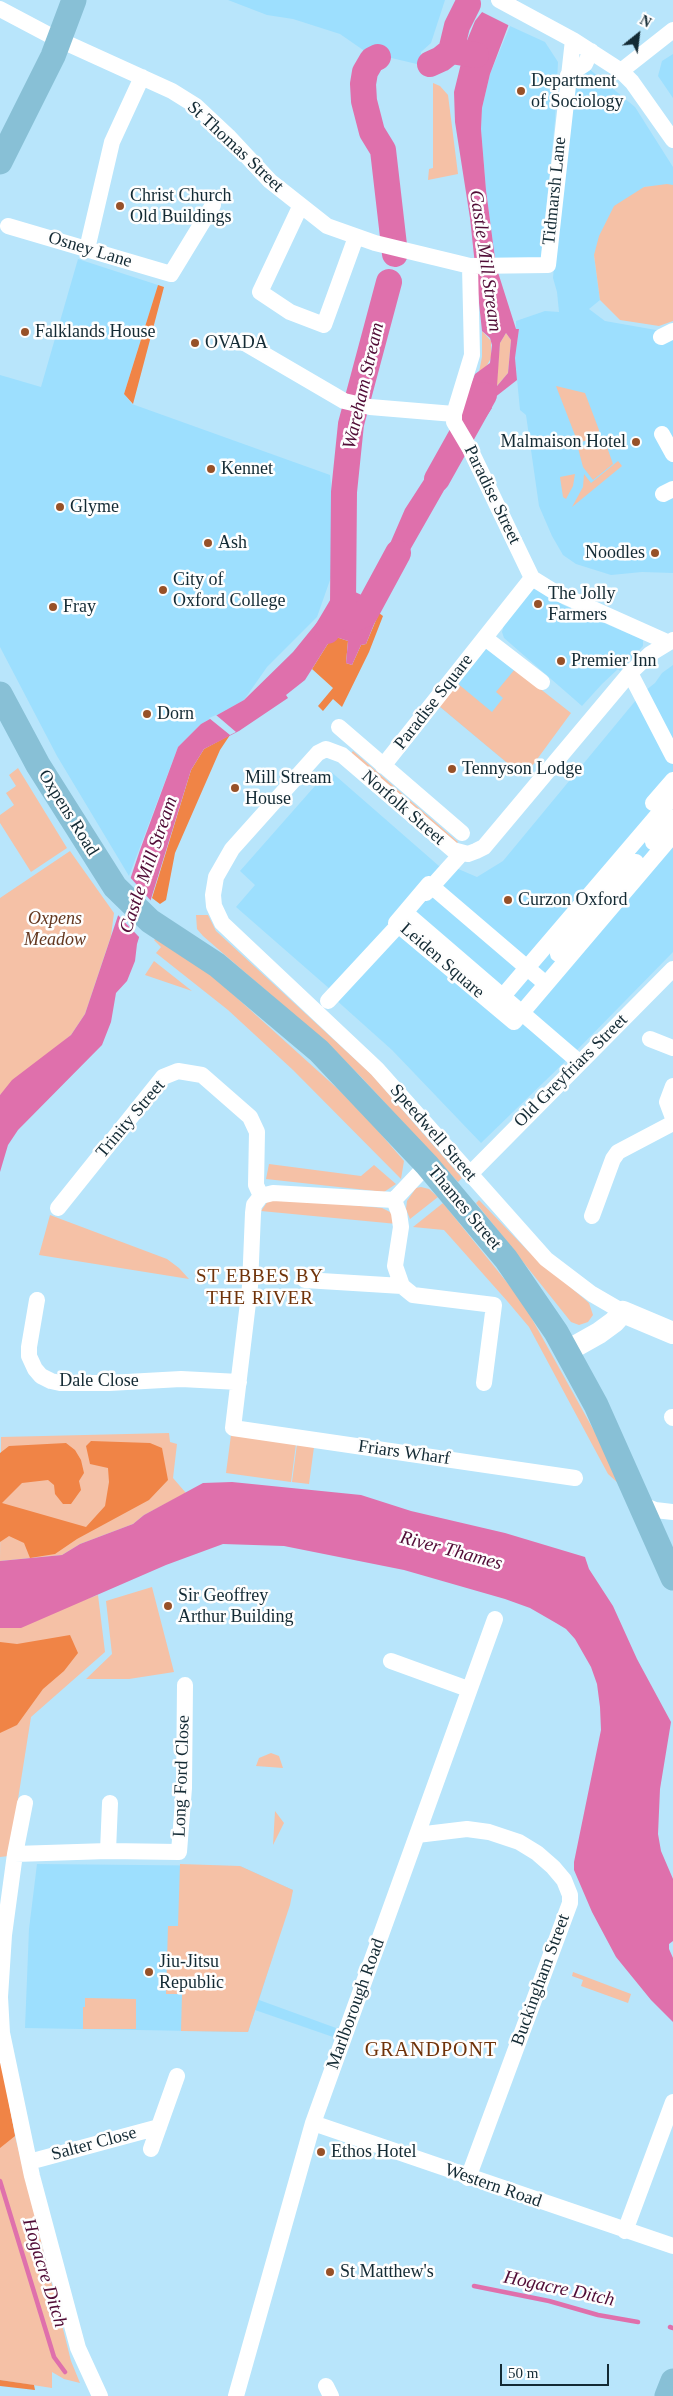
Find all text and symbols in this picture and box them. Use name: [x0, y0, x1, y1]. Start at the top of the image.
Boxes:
north arrow: [613, 10, 663, 60]
text: N: [637, 12, 654, 30]
place label: Department of Sociology: [531, 70, 623, 112]
marker: Department of Sociology: [515, 85, 527, 97]
street label: St Thomas Street: [182, 97, 288, 197]
street label: Tidmarsh Lane: [539, 136, 571, 246]
place label: Christ Church Old Buildings: [130, 185, 232, 228]
water label: Castle Mill Stream: [464, 189, 506, 333]
marker: Christ Church Old Buildings: [114, 200, 126, 212]
street label: Osney Lane: [45, 227, 135, 273]
water label: Wareham Stream: [338, 320, 390, 452]
place label: Falklands House: [35, 321, 155, 343]
marker: Falklands House: [19, 326, 31, 338]
place label: OVADA: [205, 332, 268, 354]
marker: OVADA: [189, 337, 201, 349]
place label: Malmaison Hotel: [501, 431, 626, 453]
marker: Malmaison Hotel: [630, 436, 642, 448]
street label: Paradise Street: [459, 442, 525, 548]
place label: Kennet: [221, 458, 273, 480]
marker: Kennet: [205, 463, 217, 475]
place label: Glyme: [70, 496, 119, 518]
marker: Glyme: [54, 501, 66, 513]
place label: Ash: [218, 532, 247, 554]
marker: Ash: [202, 537, 214, 549]
place label: Noodles: [585, 542, 645, 564]
marker: Noodles: [649, 547, 661, 559]
place label: City of Oxford College: [173, 569, 285, 612]
place label: The Jolly Farmers: [548, 583, 615, 626]
marker: City of Oxford College: [157, 584, 169, 596]
place label: Fray: [63, 596, 96, 618]
marker: The Jolly Farmers: [532, 598, 544, 610]
marker: Fray: [47, 601, 59, 613]
street label: Paradise Square: [390, 650, 478, 754]
place label: Premier Inn: [571, 650, 656, 672]
marker: Premier Inn: [555, 655, 567, 667]
place label: Dorn: [157, 703, 194, 725]
marker: Dorn: [141, 708, 153, 720]
place label: Tennyson Lodge: [462, 758, 582, 780]
marker: Tennyson Lodge: [446, 763, 458, 775]
street label: Oxpens Road: [33, 766, 103, 860]
street label: Norfolk Street: [357, 766, 449, 850]
place label: Mill Stream House: [245, 767, 331, 810]
marker: Mill Stream House: [229, 782, 241, 794]
water label: Castle Mill Stream: [115, 794, 183, 936]
place label: Curzon Oxford: [518, 889, 627, 911]
marker: Curzon Oxford: [502, 894, 514, 906]
park label: Oxpens Meadow: [24, 908, 86, 951]
street label: Leiden Square: [395, 919, 489, 1003]
street label: Old Greyfriars Street: [510, 1010, 632, 1132]
street label: Trinity Street: [92, 1075, 170, 1163]
street label: Speedwell Street: [385, 1080, 481, 1186]
street label: Thames Street: [422, 1161, 506, 1255]
district label: ST EBBES BY THE RIVER: [195, 1266, 325, 1310]
street label: Dale Close: [59, 1370, 139, 1392]
street label: Friars Wharf: [357, 1436, 451, 1470]
water label: River Thames: [397, 1526, 505, 1576]
place label: Sir Geoffrey Arthur Building: [178, 1585, 293, 1628]
marker: Sir Geoffrey Arthur Building: [162, 1600, 174, 1612]
street label: Long Ford Close: [169, 1715, 195, 1837]
street label: Buckingham Street: [507, 1911, 575, 2049]
street label: Marlborough Road: [322, 1936, 390, 2072]
place label: Jiu-Jitsu Republic: [159, 1951, 224, 1994]
marker: Jiu-Jitsu Republic: [143, 1966, 155, 1978]
district label: GRANDPONT: [364, 2039, 498, 2063]
street label: Salter Close: [49, 2122, 139, 2166]
place label: Ethos Hotel: [331, 2141, 416, 2163]
marker: Ethos Hotel: [315, 2146, 327, 2158]
street label: Western Road: [442, 2159, 544, 2213]
water label: Hogacre Ditch: [17, 2216, 71, 2330]
place label: St Matthew's: [340, 2261, 434, 2283]
marker: St Matthew's: [324, 2266, 336, 2278]
water label: Hogacre Ditch: [501, 2266, 617, 2312]
scale bar: [503, 2354, 612, 2386]
text: 50 m: [508, 2365, 538, 2381]

